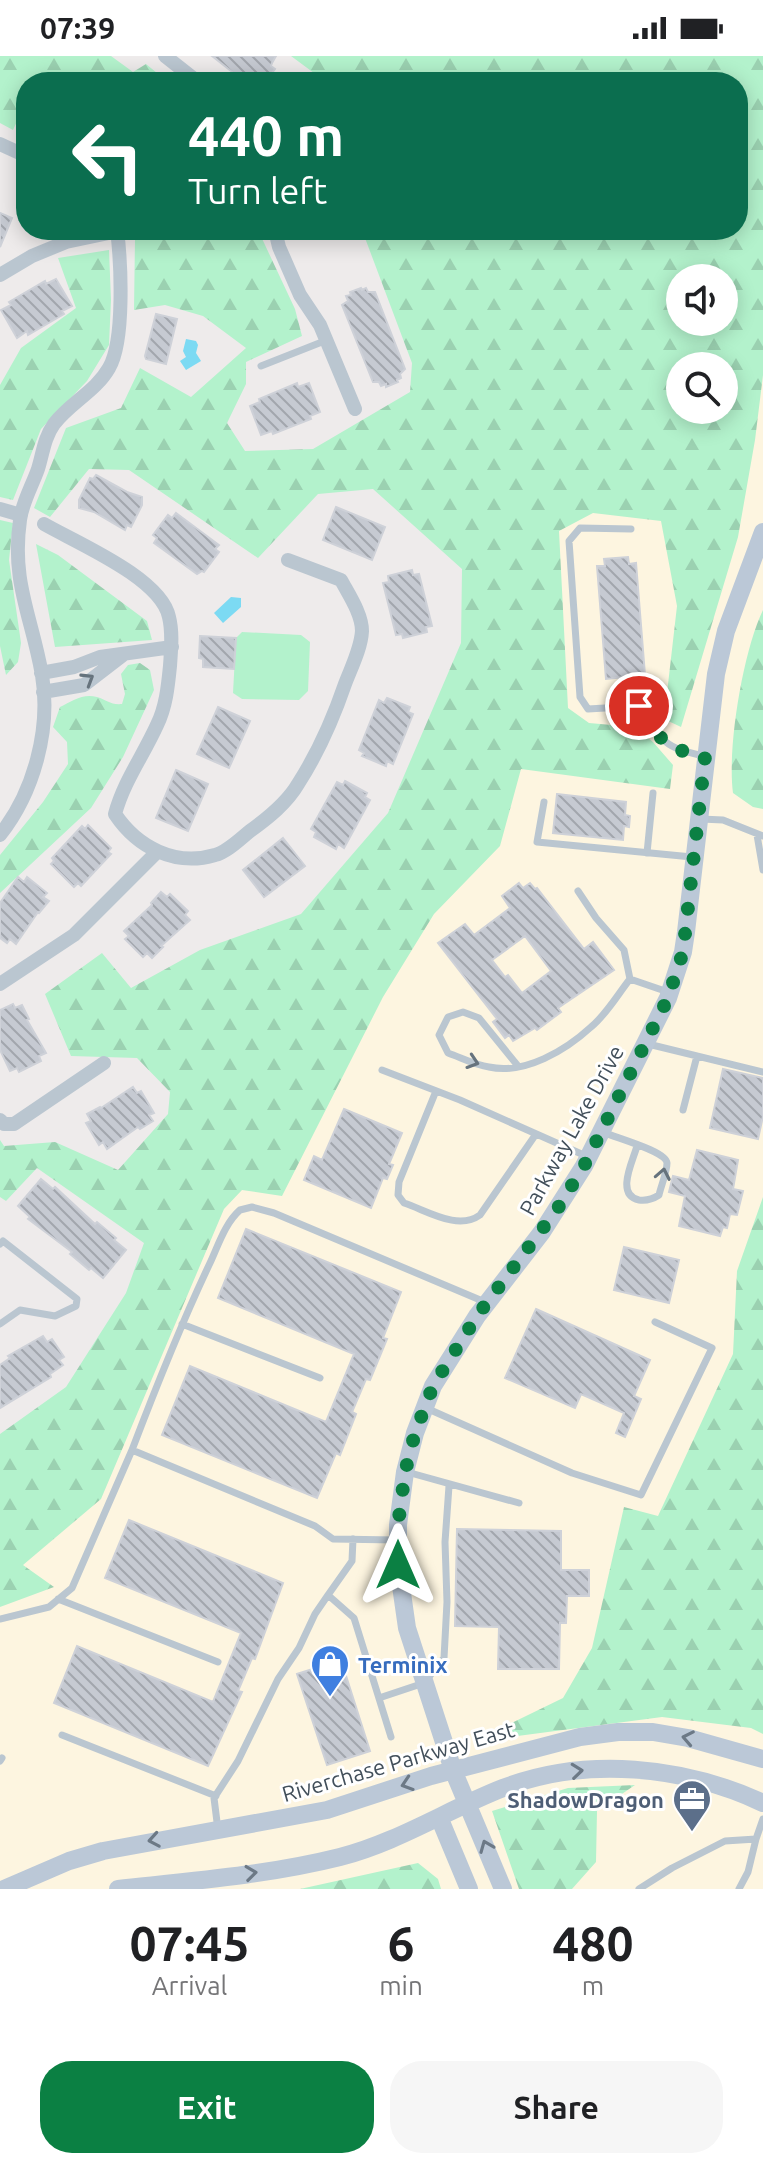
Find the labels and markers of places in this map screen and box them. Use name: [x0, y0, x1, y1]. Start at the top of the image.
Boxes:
pin: [605, 672, 673, 740]
shop icon: Terminix: [309, 1643, 351, 1698]
place label: Terminix: [358, 1652, 447, 1677]
office icon: ShadowDragon: [671, 1778, 713, 1833]
place label: ShadowDragon: [507, 1787, 664, 1812]

